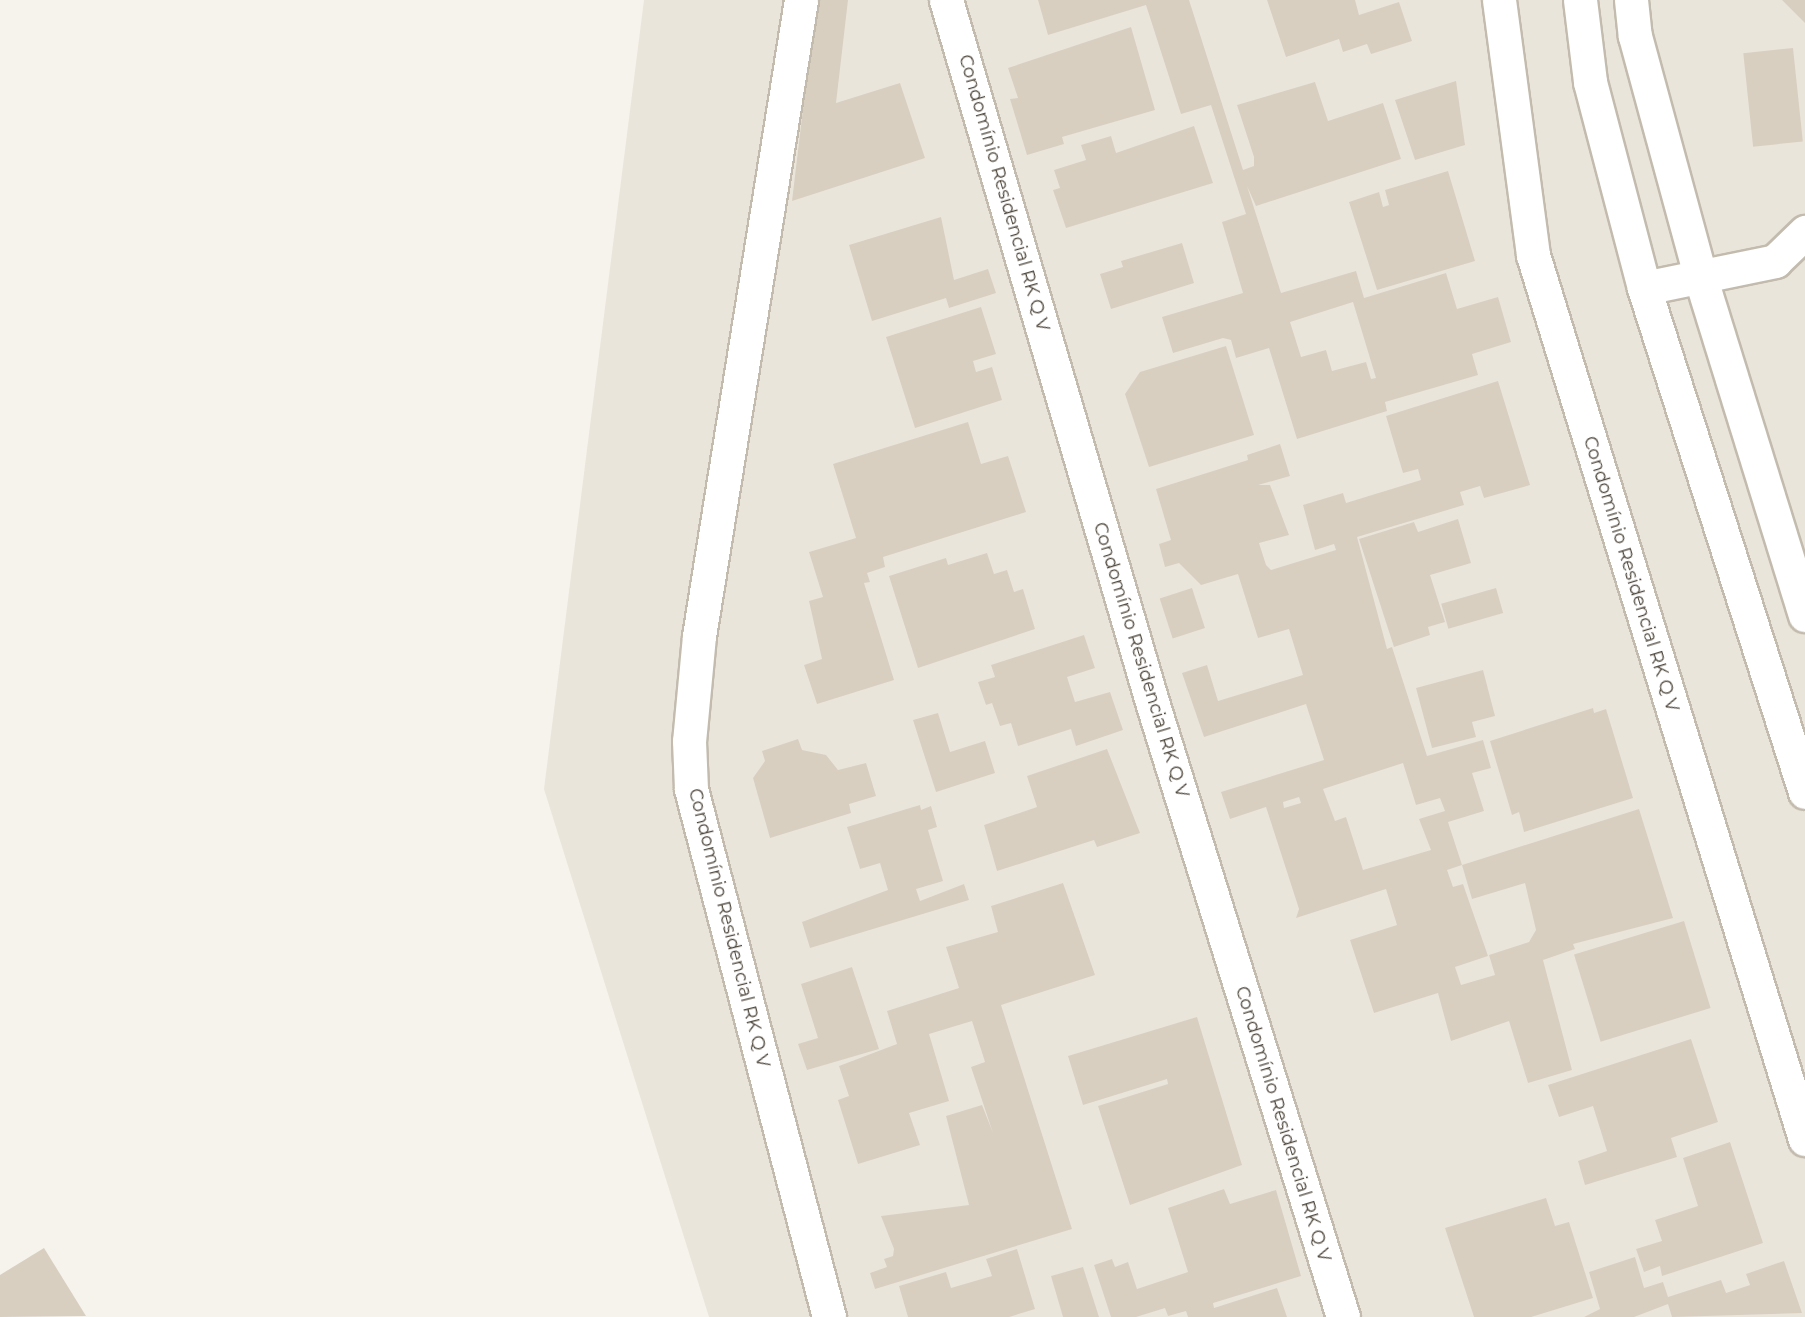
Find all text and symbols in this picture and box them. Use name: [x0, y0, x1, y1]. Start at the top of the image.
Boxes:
street label: Condomínio Residencial RK Q V: [954, 52, 1054, 334]
street label: Condomínio Residencial RK Q V: [1579, 434, 1683, 714]
street label: Condomínio Residencial RK Q V: [1089, 520, 1193, 800]
street label: Condomínio Residencial RK Q V: [684, 786, 774, 1070]
street label: Condomínio Residencial RK Q V: [1231, 984, 1335, 1264]

